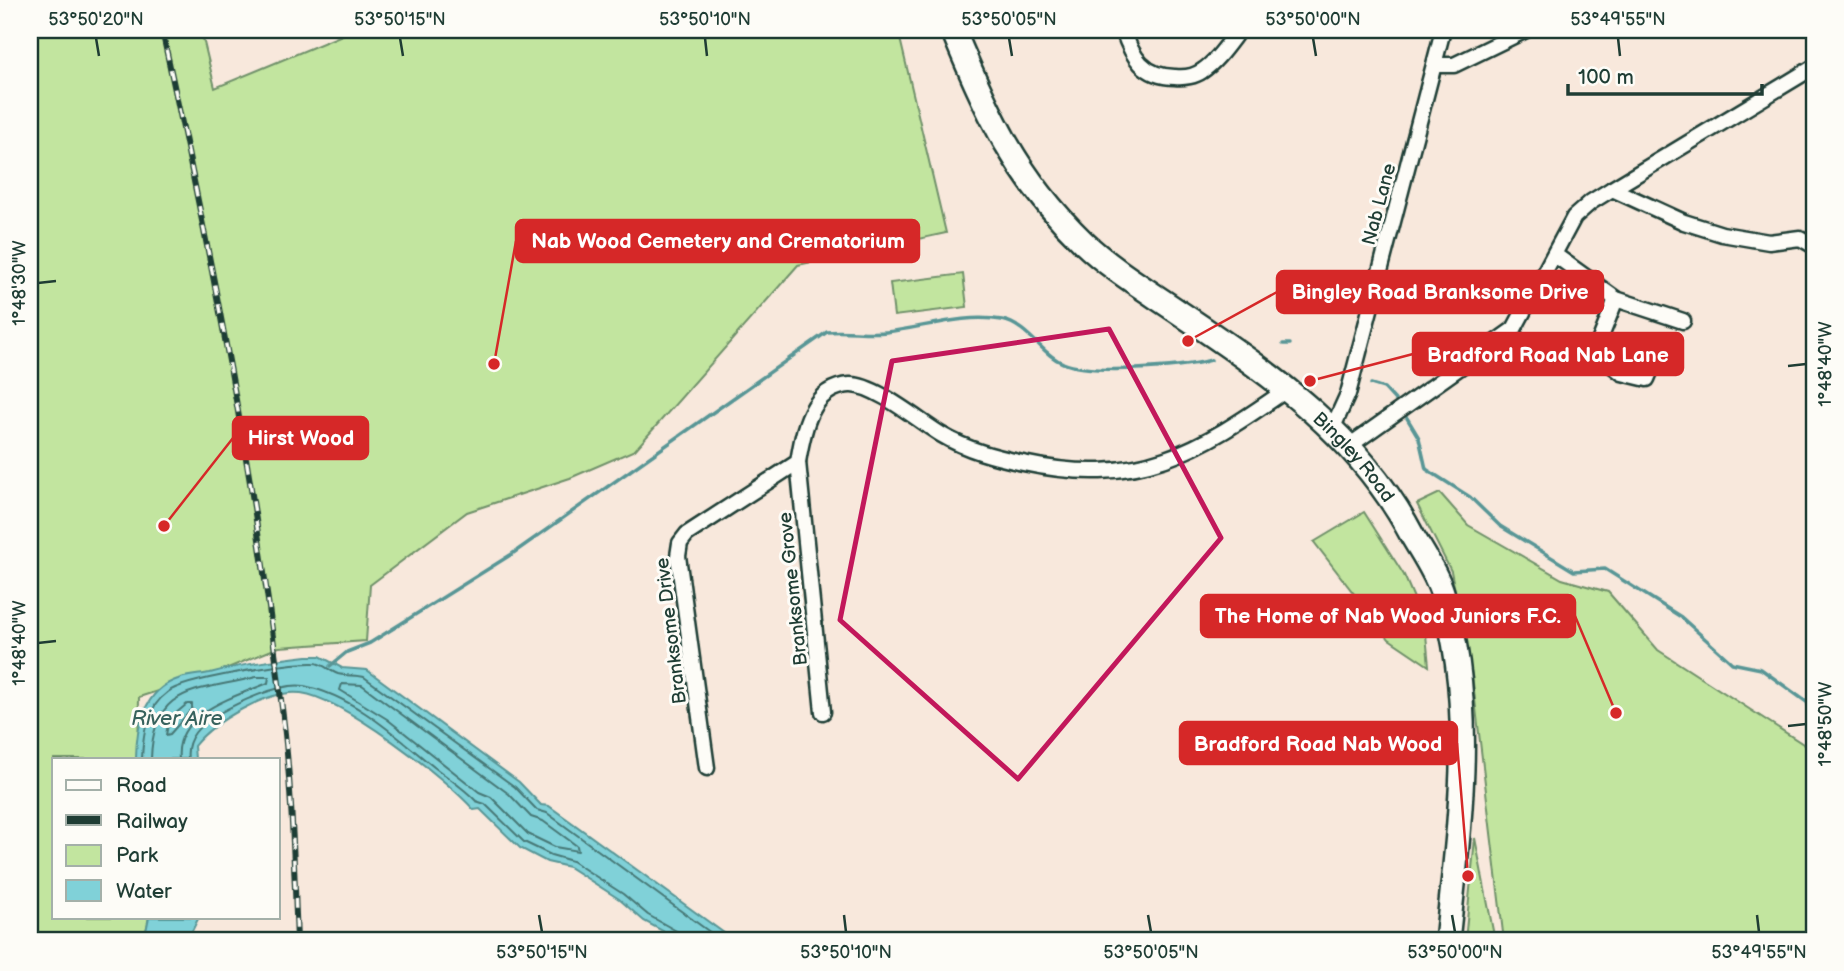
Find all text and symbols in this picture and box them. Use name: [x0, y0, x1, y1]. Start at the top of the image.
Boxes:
text: 53°50'20"N: [48, 9, 144, 30]
text: 53°50'15"N: [354, 9, 446, 30]
text: 53°50'10"N: [659, 9, 751, 30]
text: 53°50'05"N: [961, 9, 1057, 30]
text: 53°50'00"N: [1265, 9, 1361, 30]
text: 53°49'55"N: [1570, 9, 1666, 30]
scale bar: [1568, 52, 1762, 96]
text: 100 m: [1578, 65, 1634, 90]
street label: Nab Lane: [1357, 161, 1401, 248]
callout: Nab Wood Cemetery and Crematorium: [516, 220, 919, 262]
text: Nab Wood Cemetery and Crematorium: [531, 229, 905, 254]
text: 1°48'30"W: [9, 240, 30, 326]
callout: Bingley Road Branksome Drive: [1277, 271, 1603, 313]
text: Bingley Road Branksome Drive: [1291, 280, 1589, 305]
text: 1°48'40"W: [1815, 321, 1836, 407]
callout: Bradford Road Nab Lane: [1413, 333, 1683, 375]
text: Bradford Road Nab Lane: [1427, 343, 1669, 368]
street label: Bingley Road: [1308, 408, 1399, 507]
callout: Hirst Wood: [233, 417, 368, 459]
text: Hirst Wood: [248, 426, 354, 451]
street label: Branksome Grove: [774, 511, 813, 667]
street label: Branksome Drive: [651, 556, 692, 705]
callout: The Home of Nab Wood Juniors F.C.: [1201, 595, 1575, 637]
text: 1°48'40"W: [9, 600, 30, 686]
text: The Home of Nab Wood Juniors F.C.: [1215, 604, 1561, 629]
text: 1°48'50"W: [1815, 681, 1836, 766]
water label: River Aire: [131, 706, 223, 731]
callout: Bradford Road Nab Wood: [1180, 722, 1457, 764]
text: Bradford Road Nab Wood: [1194, 732, 1442, 757]
legend: [52, 758, 280, 918]
text: Road: [116, 773, 167, 798]
text: Railway: [116, 809, 188, 834]
text: Park: [116, 843, 159, 868]
text: Water: [116, 879, 172, 904]
text: 53°50'15"N: [496, 942, 588, 963]
text: 53°50'10"N: [800, 942, 892, 963]
text: 53°50'05"N: [1103, 942, 1199, 963]
text: 53°50'00"N: [1407, 942, 1503, 963]
text: 53°49'55"N: [1711, 942, 1807, 963]

